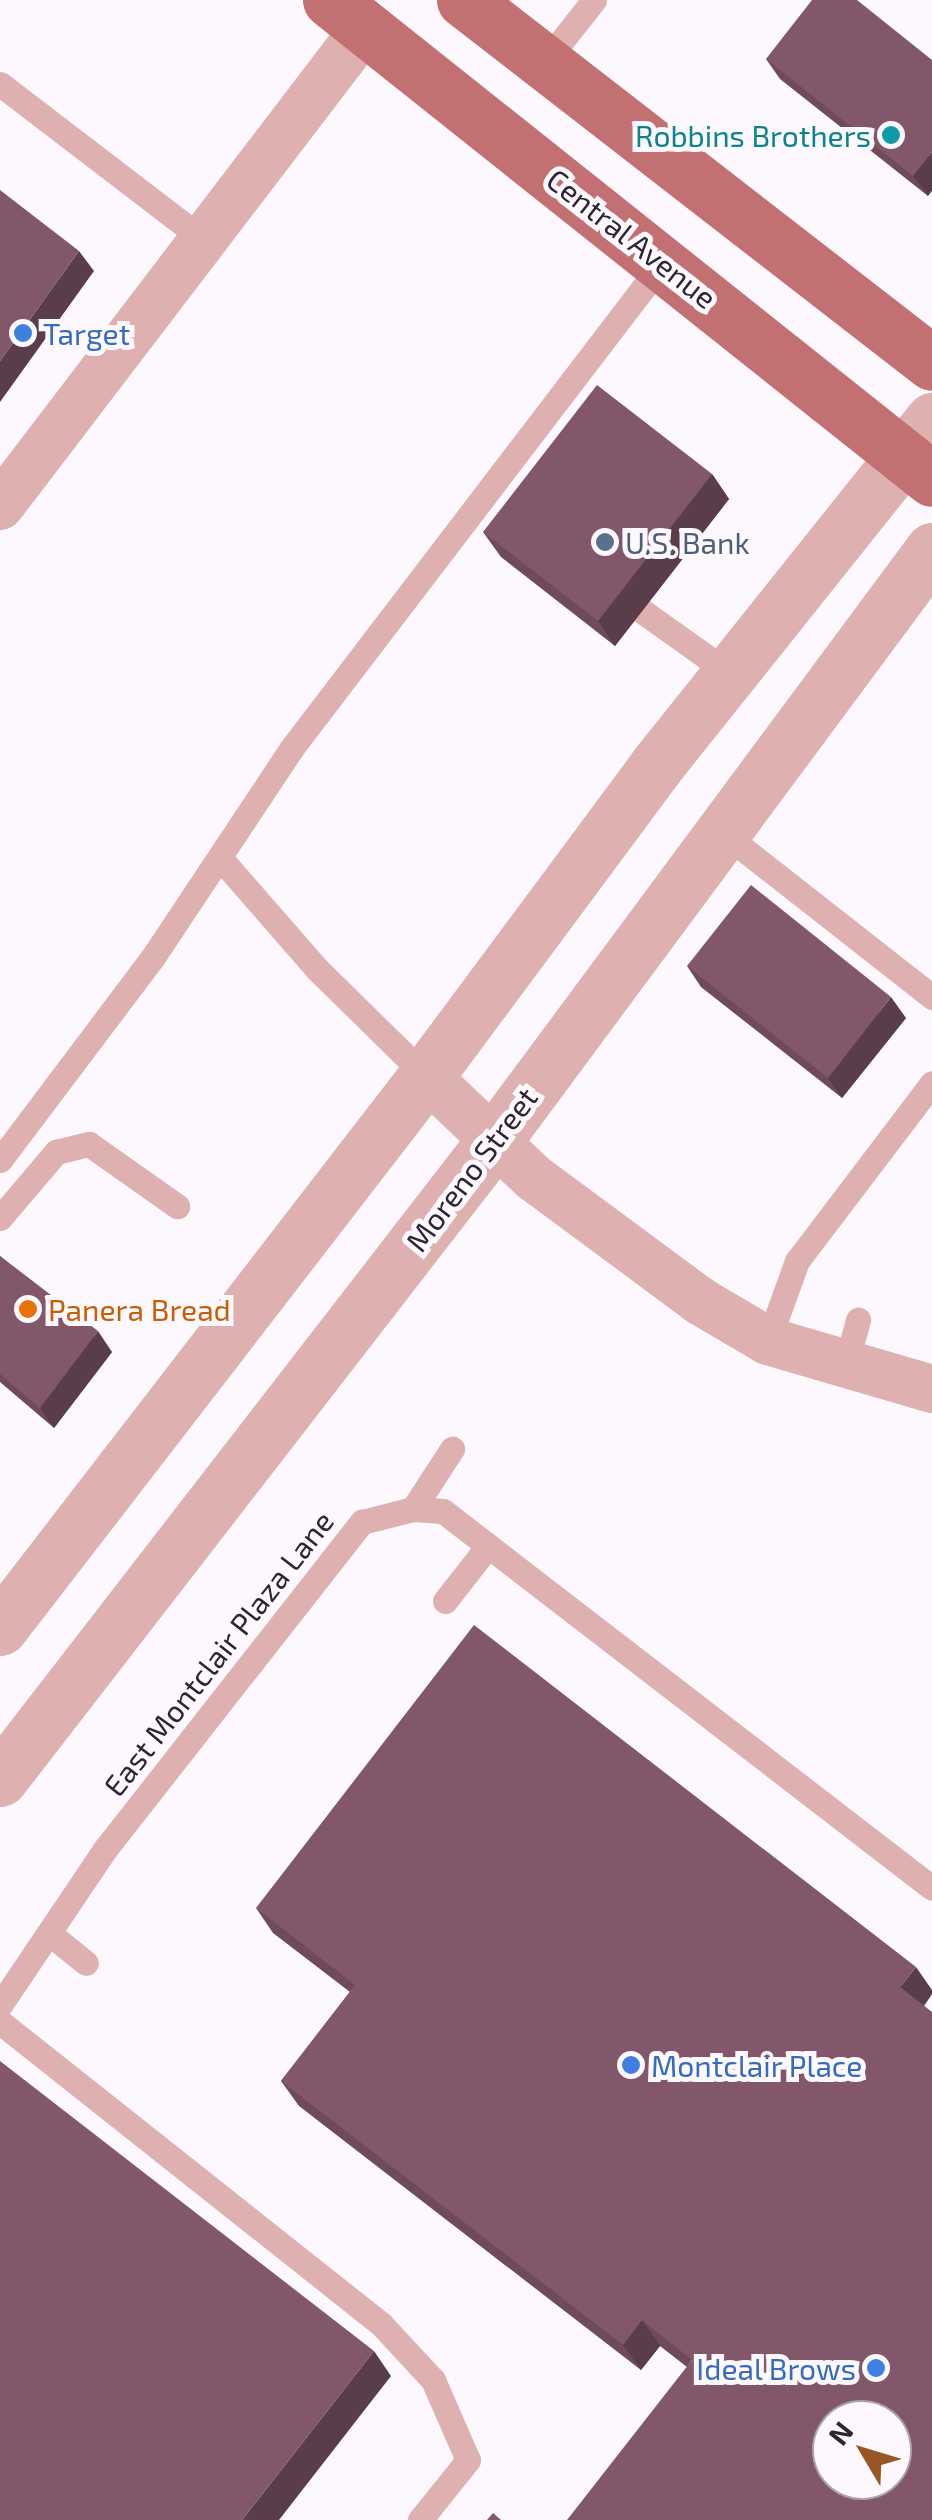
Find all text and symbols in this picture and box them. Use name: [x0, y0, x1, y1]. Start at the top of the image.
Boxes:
place label: Robbins Brothers: [635, 117, 871, 153]
marker: Robbins Brothers: [880, 124, 902, 146]
street label: Central Avenue: [539, 160, 725, 316]
place label: Target: [43, 315, 130, 351]
marker: Target: [12, 322, 34, 344]
place label: U.S. Bank: [625, 524, 750, 560]
marker: U.S. Bank: [594, 531, 616, 553]
street label: Moreno Street: [398, 1080, 544, 1258]
place label: Panera Bread: [48, 1291, 231, 1327]
marker: Panera Bread: [17, 1298, 39, 1320]
street label: East Montclair Plaza Lane: [95, 1503, 341, 1803]
place label: Montclair Place: [651, 2047, 863, 2083]
marker: Montclair Place: [620, 2054, 642, 2076]
place label: Ideal Brows: [696, 2350, 856, 2386]
marker: Ideal Brows: [865, 2357, 887, 2379]
north arrow: [812, 2400, 912, 2500]
text: N: [820, 2414, 860, 2451]

